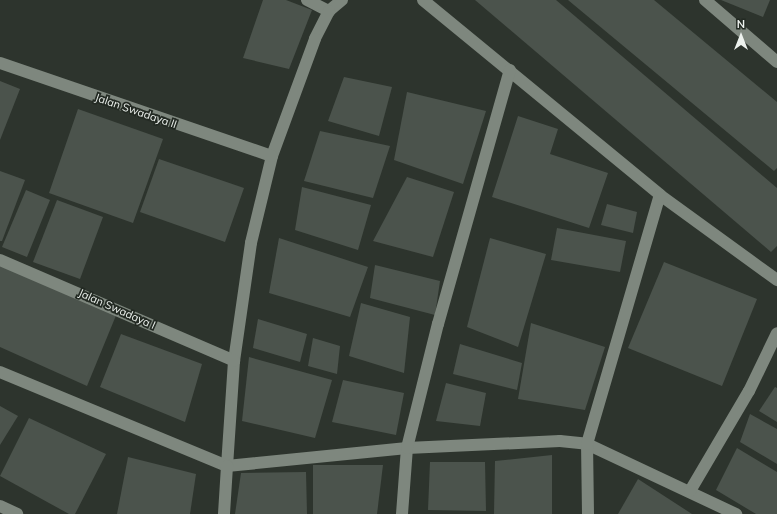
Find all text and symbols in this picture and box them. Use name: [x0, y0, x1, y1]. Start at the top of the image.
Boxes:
north arrow: [721, 16, 761, 56]
text: N: [737, 17, 745, 31]
street label: Jalan Swadaya II: [93, 91, 179, 131]
street label: Jalan Swadaya I: [77, 286, 157, 332]

